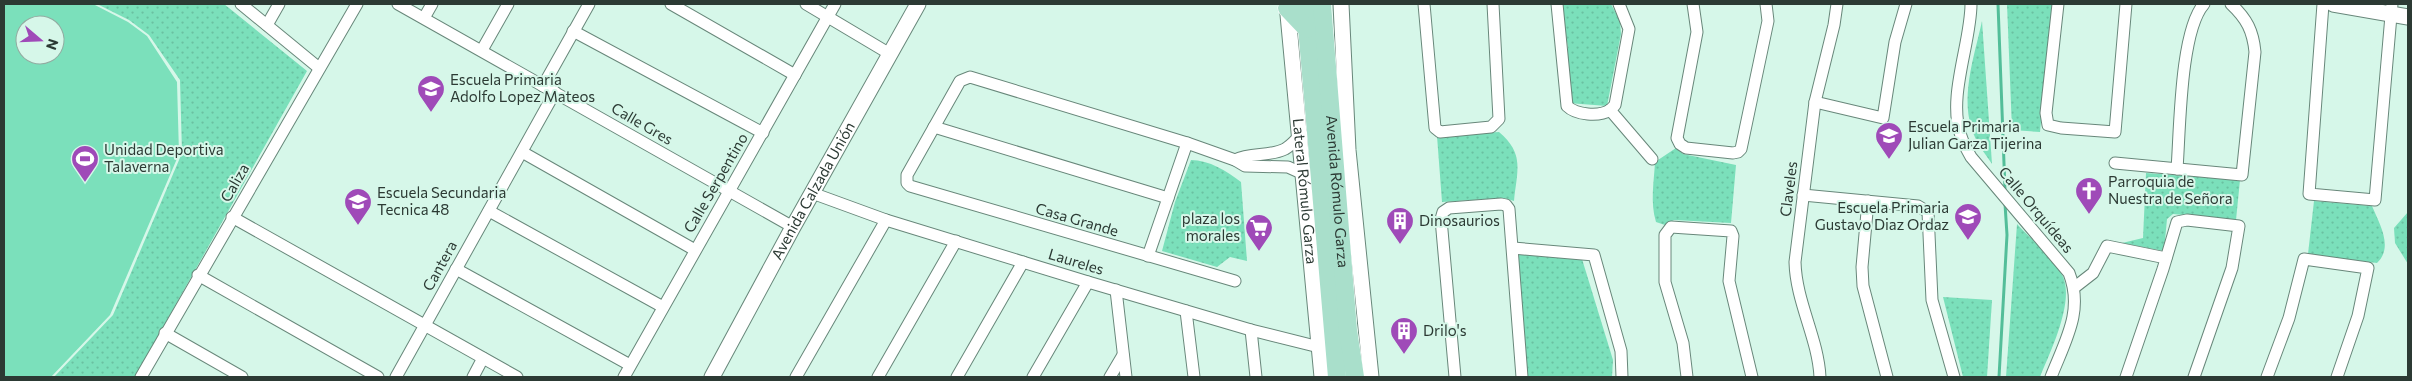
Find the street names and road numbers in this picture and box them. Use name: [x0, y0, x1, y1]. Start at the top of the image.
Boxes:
street label: Calle Gres: [609, 98, 677, 148]
street label: Avenida Rómulo Garza: [1323, 114, 1353, 268]
street label: Lateral Rómulo Garza: [1290, 117, 1321, 265]
street label: Avenida Calzada Unión: [767, 118, 858, 262]
street label: Calle Serpentino: [679, 129, 751, 236]
street label: Caliza: [216, 160, 252, 205]
street label: Claveles: [1776, 160, 1800, 218]
street label: Calle Orquídeas: [1996, 163, 2078, 256]
street label: Casa Grande: [1034, 199, 1121, 239]
street label: Cantera: [418, 237, 460, 294]
street label: Laureles: [1046, 244, 1106, 278]

